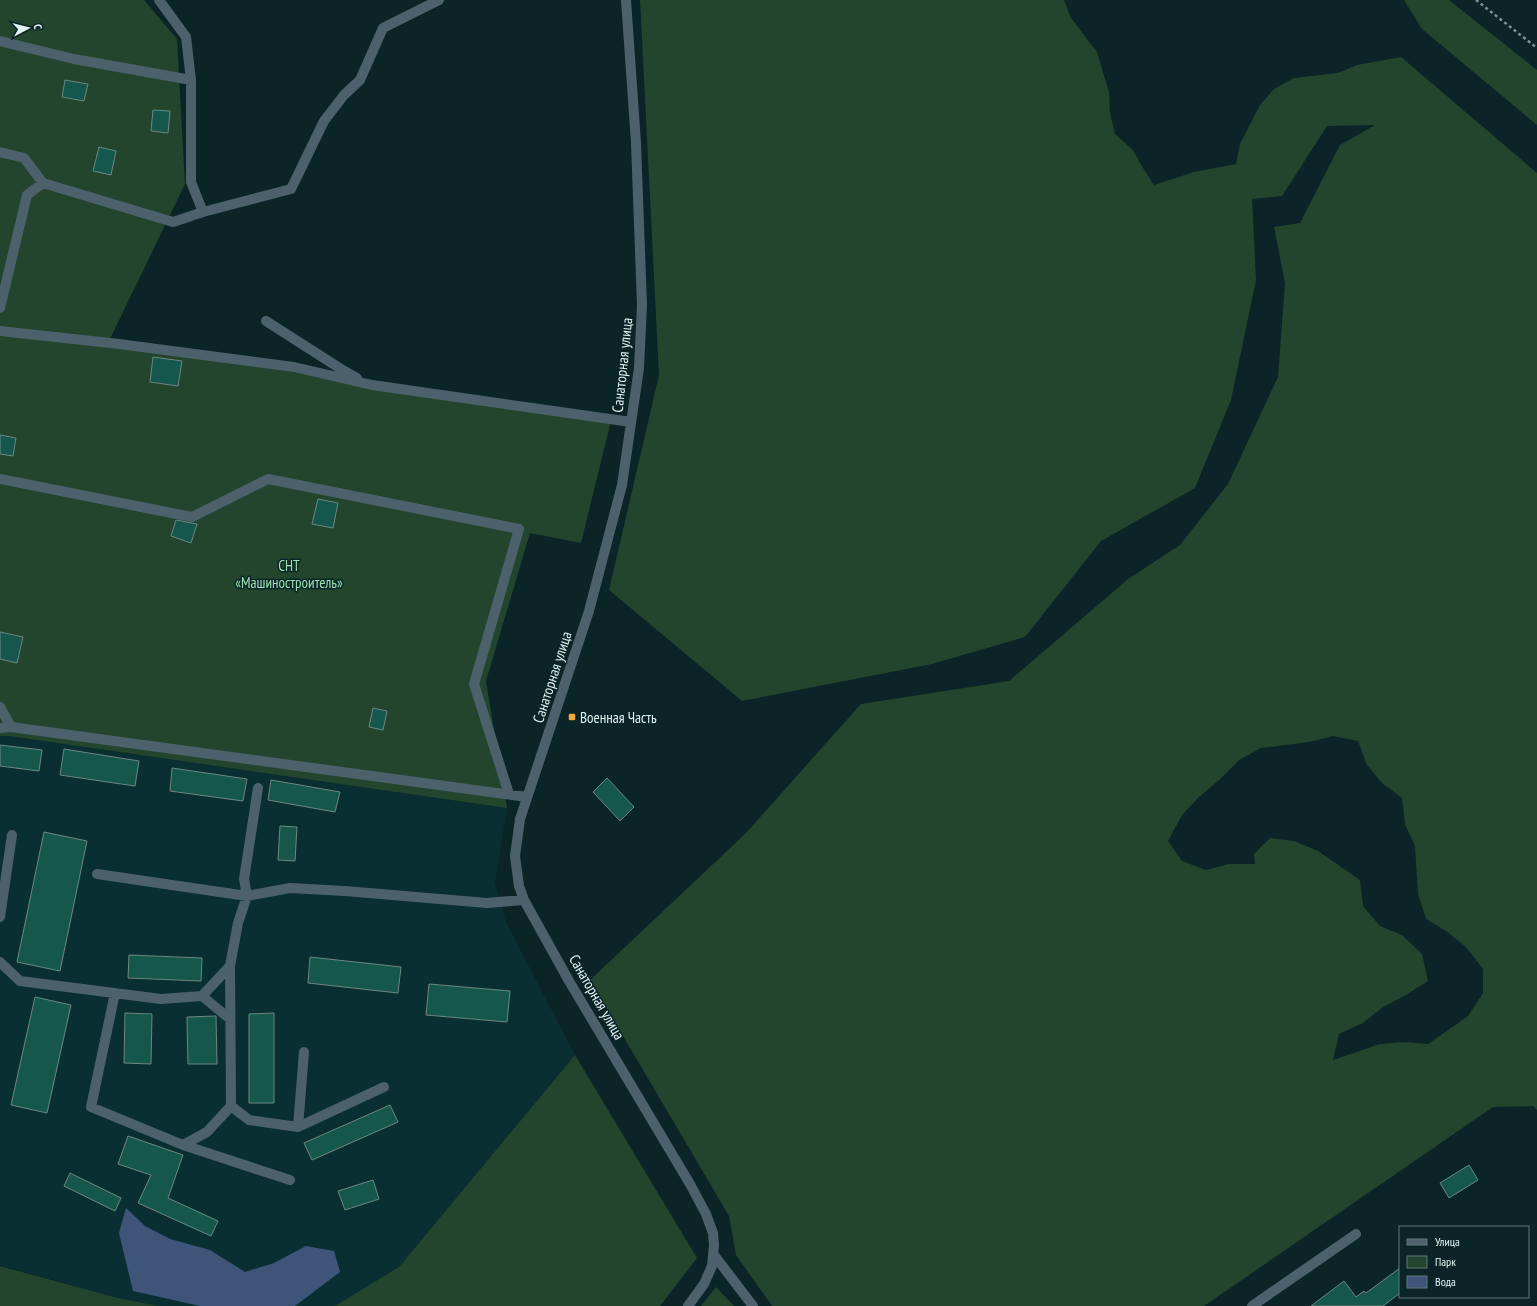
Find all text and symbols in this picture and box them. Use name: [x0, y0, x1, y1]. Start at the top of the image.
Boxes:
north arrow: [8, 8, 48, 48]
text: С: [31, 23, 45, 30]
street label: Санаторная улица: [608, 317, 636, 413]
park label: СНТ «Машиностроитель»: [235, 556, 343, 592]
street label: Санаторная улица: [528, 629, 576, 725]
place label: Военная Часть: [580, 708, 657, 727]
marker: Военная Часть: [567, 712, 577, 722]
street label: Санаторная улица: [565, 951, 629, 1043]
legend: [1399, 1226, 1529, 1298]
text: Улица: [1435, 1234, 1460, 1249]
text: Парк: [1435, 1254, 1456, 1269]
text: Вода: [1435, 1274, 1456, 1289]

